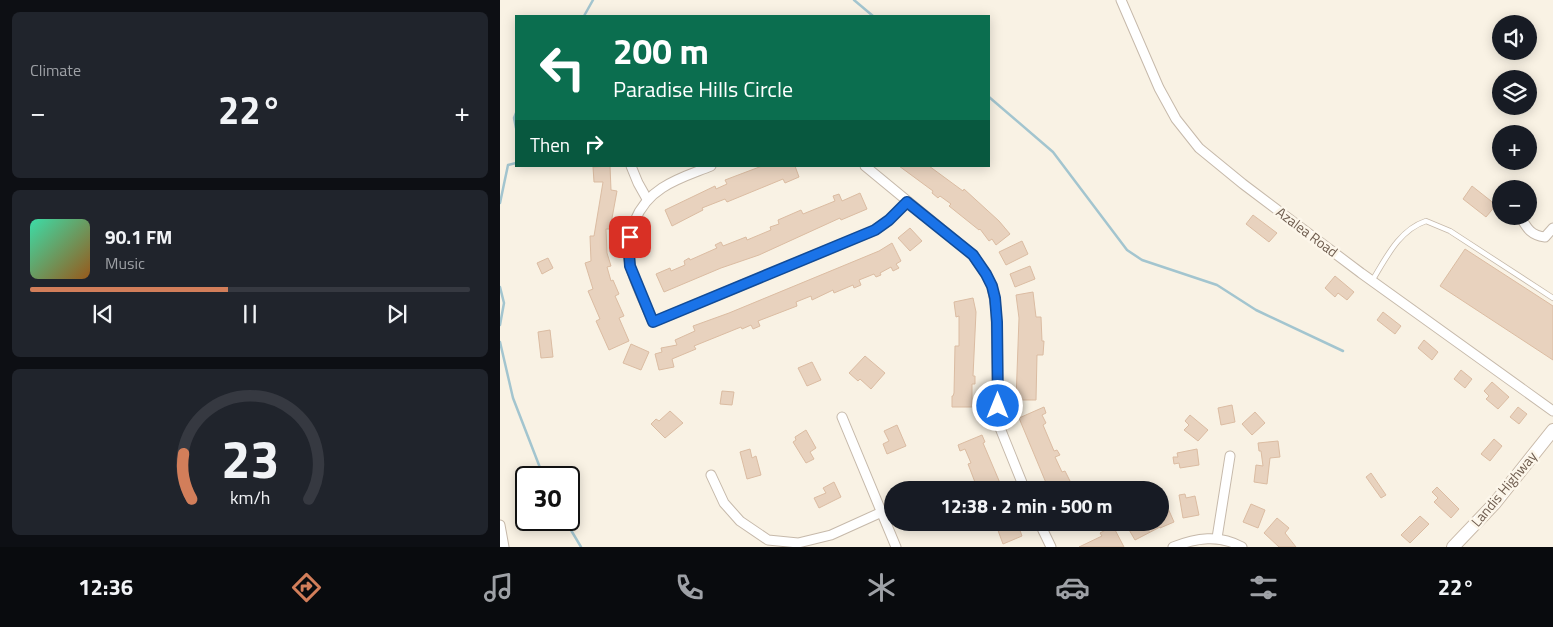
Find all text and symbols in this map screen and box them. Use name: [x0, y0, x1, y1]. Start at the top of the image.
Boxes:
map controls: [1492, 15, 1537, 225]
button: sound: [1492, 15, 1537, 60]
text: 200 m: [613, 24, 709, 78]
icon: left: [530, 35, 595, 100]
text: Climate: [30, 58, 81, 82]
button: layers: [1492, 70, 1537, 115]
text: Paradise Hills Circle: [613, 72, 793, 106]
text: 22°: [218, 81, 282, 139]
text: −: [30, 90, 46, 133]
text: +: [454, 90, 470, 133]
button: +: [1492, 125, 1537, 170]
text: Then: [530, 130, 570, 159]
icon: right: [580, 130, 608, 158]
button: −: [1492, 180, 1537, 225]
street label: Azalea Road: [1272, 201, 1343, 262]
pin: [609, 216, 651, 258]
text: 90.1 FM: [105, 222, 172, 251]
icon: arrive: [616, 223, 644, 251]
text: Music: [105, 251, 145, 275]
icon: previous: [89, 300, 117, 328]
icon: pause: [236, 300, 264, 328]
icon: next: [383, 300, 411, 328]
position arrow: [971, 379, 1023, 431]
text: 23: [221, 419, 279, 498]
street label: Landis Highway: [1466, 446, 1542, 531]
speed limit sign: 30: [515, 466, 580, 531]
text: km/h: [230, 484, 270, 511]
text: 12:38 · 2 min · 500 m: [940, 491, 1113, 520]
text: 12:36: [78, 570, 133, 604]
icon: directions: [289, 570, 324, 605]
icon: music: [481, 570, 516, 605]
icon: phone: [672, 570, 707, 605]
icon: climate: [864, 570, 899, 605]
icon: car: [1055, 570, 1090, 605]
icon: filters: [1246, 570, 1281, 605]
text: 22°: [1438, 570, 1475, 604]

